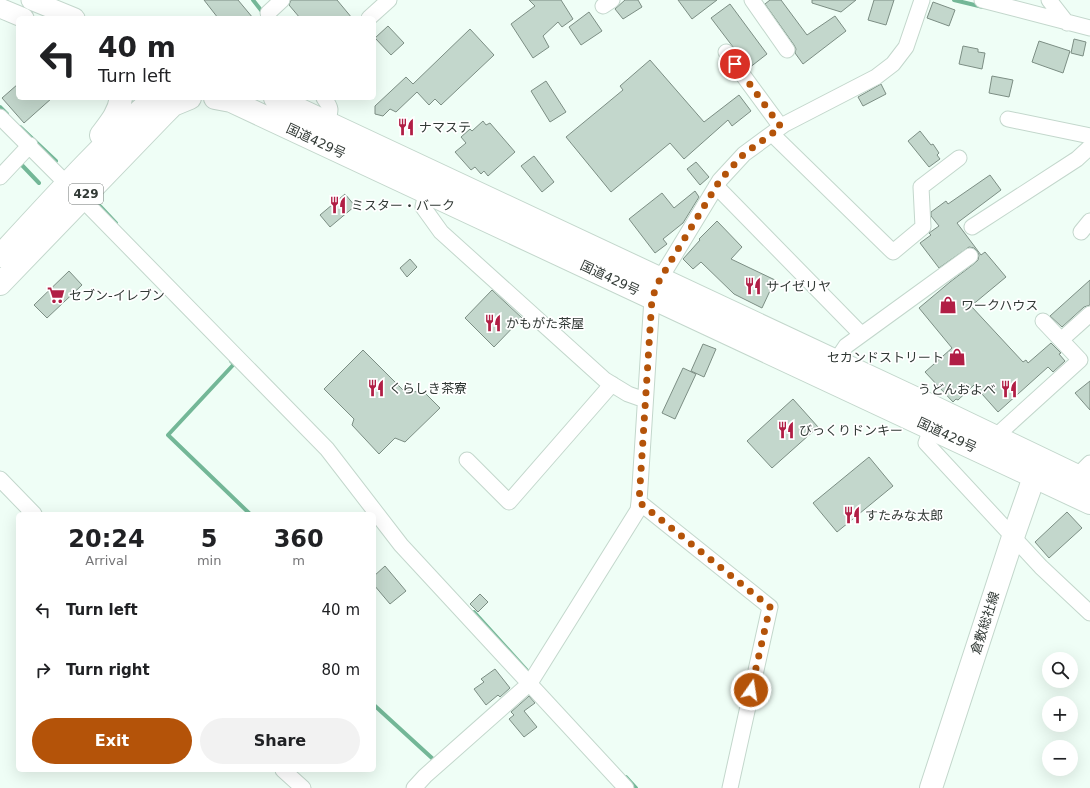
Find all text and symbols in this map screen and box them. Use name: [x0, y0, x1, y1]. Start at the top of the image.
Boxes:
text: 40 m: [98, 31, 176, 64]
icon: left: [32, 32, 84, 84]
pin: [718, 47, 752, 81]
icon: arrive: [724, 53, 746, 75]
text: Turn left: [98, 65, 171, 86]
restaurant icon: ナマステ: [396, 117, 416, 137]
place label: ナマステ: [419, 120, 471, 135]
street label: 国道429号: [284, 121, 348, 161]
road number: 429: [69, 184, 103, 204]
restaurant icon: ミスター・バーク: [328, 195, 348, 215]
place label: ミスター・バーク: [351, 198, 455, 213]
street label: 国道429号: [578, 258, 642, 298]
restaurant icon: サイゼリヤ: [743, 276, 763, 296]
place label: サイゼリヤ: [766, 279, 831, 294]
supermarket icon: セブン-イレブン: [46, 285, 66, 305]
place label: セブン-イレブン: [69, 288, 165, 303]
shop icon: ワークハウス: [938, 295, 958, 315]
place label: ワークハウス: [961, 298, 1038, 313]
restaurant icon: かもがた茶屋: [483, 313, 503, 333]
place label: かもがた茶屋: [506, 316, 584, 331]
shop icon: セカンドストリート: [947, 347, 967, 367]
place label: セカンドストリート: [827, 350, 944, 365]
restaurant icon: くらしき茶寮: [366, 378, 386, 398]
restaurant icon: うどんおよべ: [999, 379, 1019, 399]
place label: くらしき茶寮: [389, 381, 467, 396]
place label: うどんおよべ: [918, 382, 996, 397]
street label: 国道429号: [915, 415, 979, 455]
restaurant icon: びっくりドンキー: [776, 420, 796, 440]
place label: びっくりドンキー: [799, 423, 903, 438]
restaurant icon: すたみな太郎: [842, 505, 862, 525]
place label: すたみな太郎: [865, 508, 943, 523]
text: 20:24: [68, 525, 145, 553]
text: 5: [201, 525, 217, 553]
text: 360: [274, 525, 324, 553]
text: Arrival: [85, 553, 128, 568]
text: min: [197, 553, 221, 568]
text: m: [292, 553, 305, 568]
street label: 倉敷総社線: [968, 590, 1002, 656]
icon: left: [32, 599, 54, 621]
text: Turn left: [66, 601, 138, 619]
text: 40 m: [322, 601, 360, 619]
map controls: [1042, 652, 1078, 776]
button: search: [1042, 652, 1078, 688]
icon: right: [32, 659, 54, 681]
text: Turn right: [66, 661, 150, 679]
text: 80 m: [322, 661, 360, 679]
position arrow: [730, 669, 772, 711]
button: +: [1042, 696, 1078, 732]
button: Exit: [32, 718, 192, 764]
button: Share: [200, 718, 360, 764]
button: −: [1042, 740, 1078, 776]

